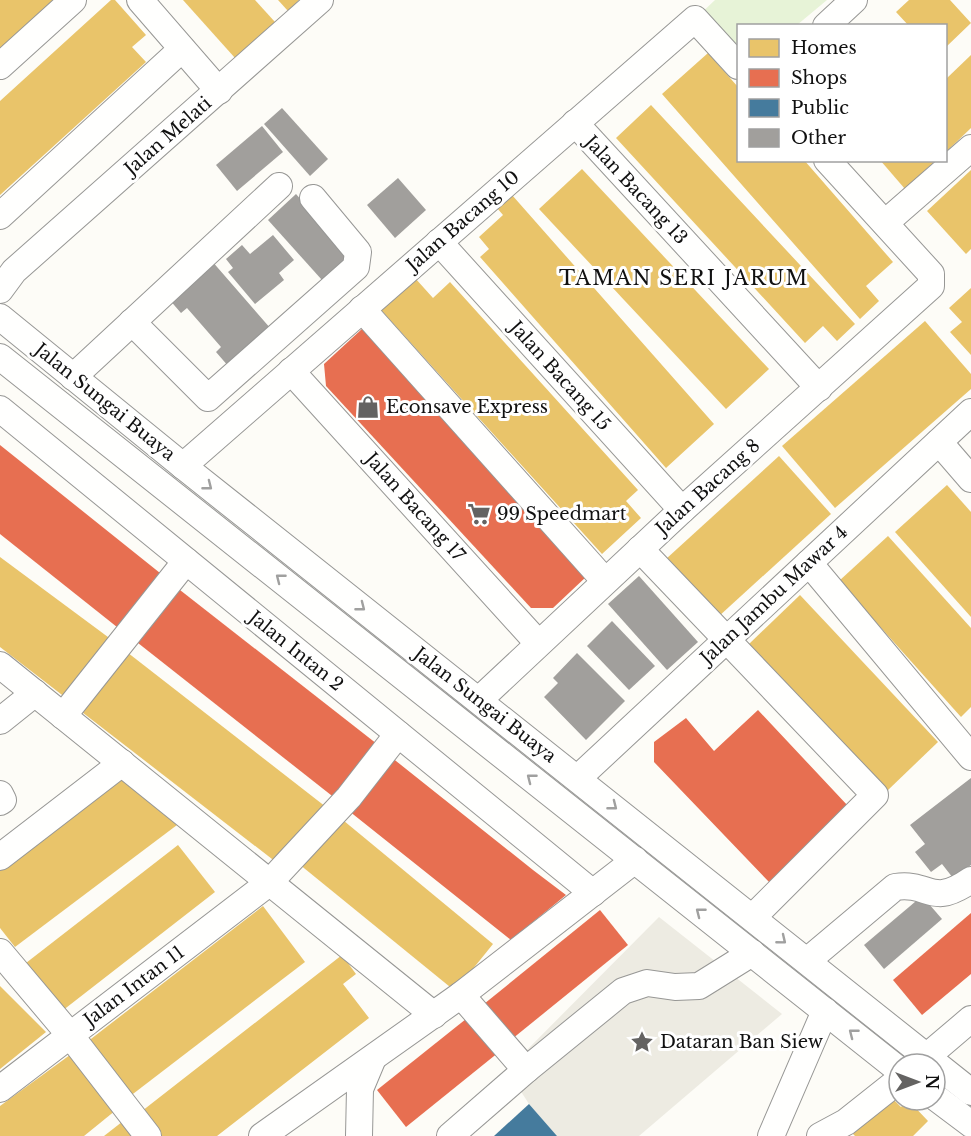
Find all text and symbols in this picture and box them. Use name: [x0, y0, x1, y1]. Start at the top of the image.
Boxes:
legend: [737, 24, 947, 162]
text: Homes: [791, 37, 857, 59]
text: Shops: [791, 67, 847, 89]
street label: Jalan Melati: [118, 92, 216, 181]
text: Public: [791, 97, 849, 119]
text: Other: [791, 127, 847, 149]
street label: Jalan Bacang 13: [579, 130, 692, 249]
street label: Jalan Bacang 10: [401, 166, 524, 277]
district label: TAMAN SERI JARUM: [559, 266, 809, 290]
street label: Jalan Bacang 15: [504, 315, 615, 435]
street label: Jalan Sungai Buaya: [29, 337, 180, 466]
shop icon: Econsave Express: [355, 394, 381, 420]
place label: Econsave Express: [386, 396, 548, 418]
street label: Jalan Bacang 8: [650, 435, 765, 541]
street label: Jalan Bacang 17: [359, 447, 470, 567]
one-way arrow: [202, 478, 213, 489]
supermarket icon: 99 Speedmart: [466, 501, 492, 527]
place label: 99 Speedmart: [497, 503, 627, 525]
street label: Jalan Jambu Mawar 4: [695, 521, 852, 670]
one-way arrow: [275, 575, 286, 586]
one-way arrow: [355, 599, 366, 610]
street label: Jalan Intan 2: [243, 605, 348, 696]
street label: Jalan Sungai Buaya: [408, 641, 561, 767]
one-way arrow: [527, 774, 538, 785]
one-way arrow: [606, 798, 617, 809]
one-way arrow: [696, 909, 707, 920]
one-way arrow: [775, 933, 786, 944]
street label: Jalan Intan 11: [78, 941, 189, 1032]
place icon: Dataran Ban Siew: [629, 1029, 655, 1055]
one-way arrow: [849, 1030, 860, 1041]
place label: Dataran Ban Siew: [660, 1031, 824, 1053]
north arrow: [887, 1052, 947, 1112]
text: N: [922, 1074, 942, 1090]

